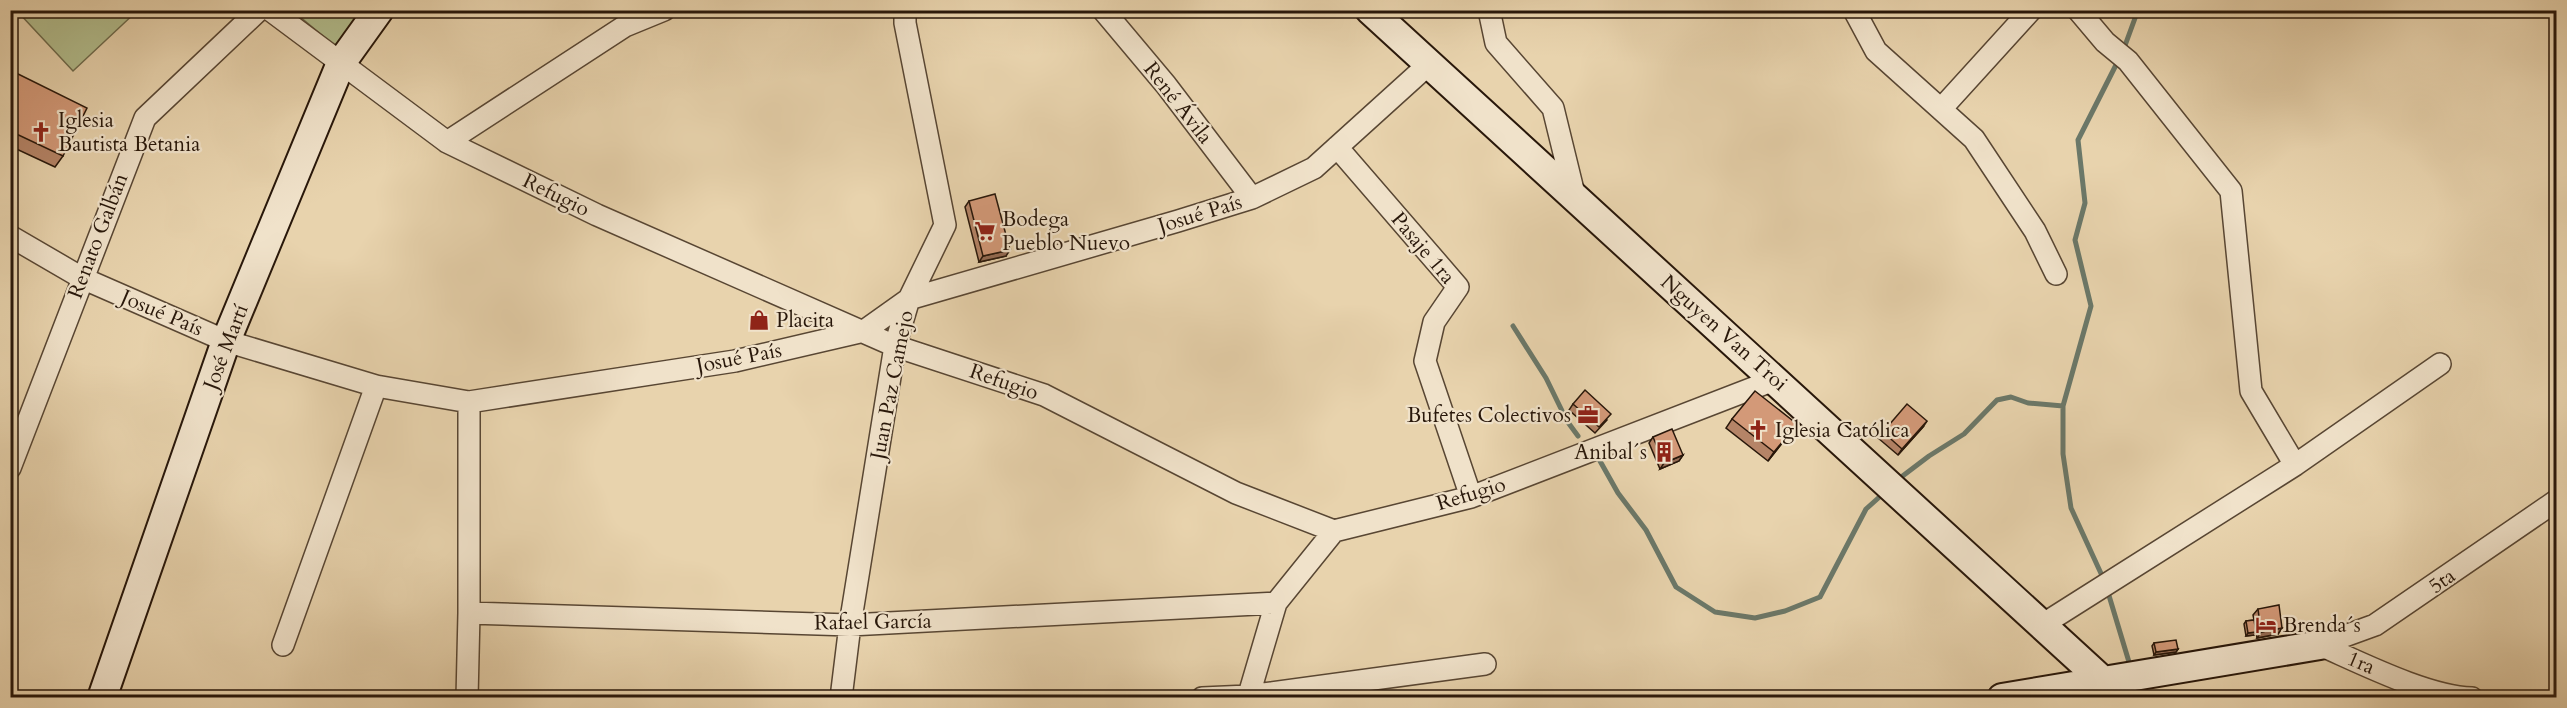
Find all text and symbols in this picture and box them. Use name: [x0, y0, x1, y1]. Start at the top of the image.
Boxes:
street label: René Ávila: [1137, 56, 1219, 150]
place label: Iglesia Bautista Betania: [58, 106, 200, 159]
church icon: Iglesia Bautista Betania: [29, 120, 53, 144]
street label: Refugio: [518, 166, 594, 224]
street label: Renato Galbán: [61, 169, 135, 303]
street label: Josué País: [1151, 187, 1246, 241]
place label: Bodega Pueblo Nuevo: [1002, 205, 1130, 258]
street label: Pasaje 1ra: [1384, 206, 1462, 290]
supermarket icon: Bodega Pueblo Nuevo: [973, 219, 997, 243]
street label: Nguyen Van Troi: [1654, 268, 1794, 398]
street label: Josué País: [114, 282, 208, 343]
street label: José Martí: [195, 300, 256, 397]
place label: Placita: [776, 306, 834, 335]
shop icon: Placita: [747, 308, 771, 332]
street label: Juan Paz Camejo: [863, 308, 921, 465]
street label: Josué País: [691, 336, 784, 381]
street label: Refugio: [966, 357, 1042, 407]
place label: Bufetes Colectivos: [1407, 401, 1571, 430]
office icon: Bufetes Colectivos: [1576, 403, 1600, 427]
place label: Iglesia Católica: [1775, 416, 1909, 445]
church icon: Iglesia Católica: [1746, 418, 1770, 442]
place label: Anibal´s: [1574, 438, 1647, 467]
building icon: Anibal´s: [1652, 440, 1676, 464]
street label: Refugio: [1433, 470, 1509, 518]
street label: 5ta: [2423, 562, 2461, 600]
street label: Rafael García: [814, 606, 932, 638]
place label: Brenda´s: [2283, 611, 2361, 640]
hotel icon: Brenda´s: [2254, 613, 2278, 637]
street label: 1ra: [2343, 644, 2379, 682]

